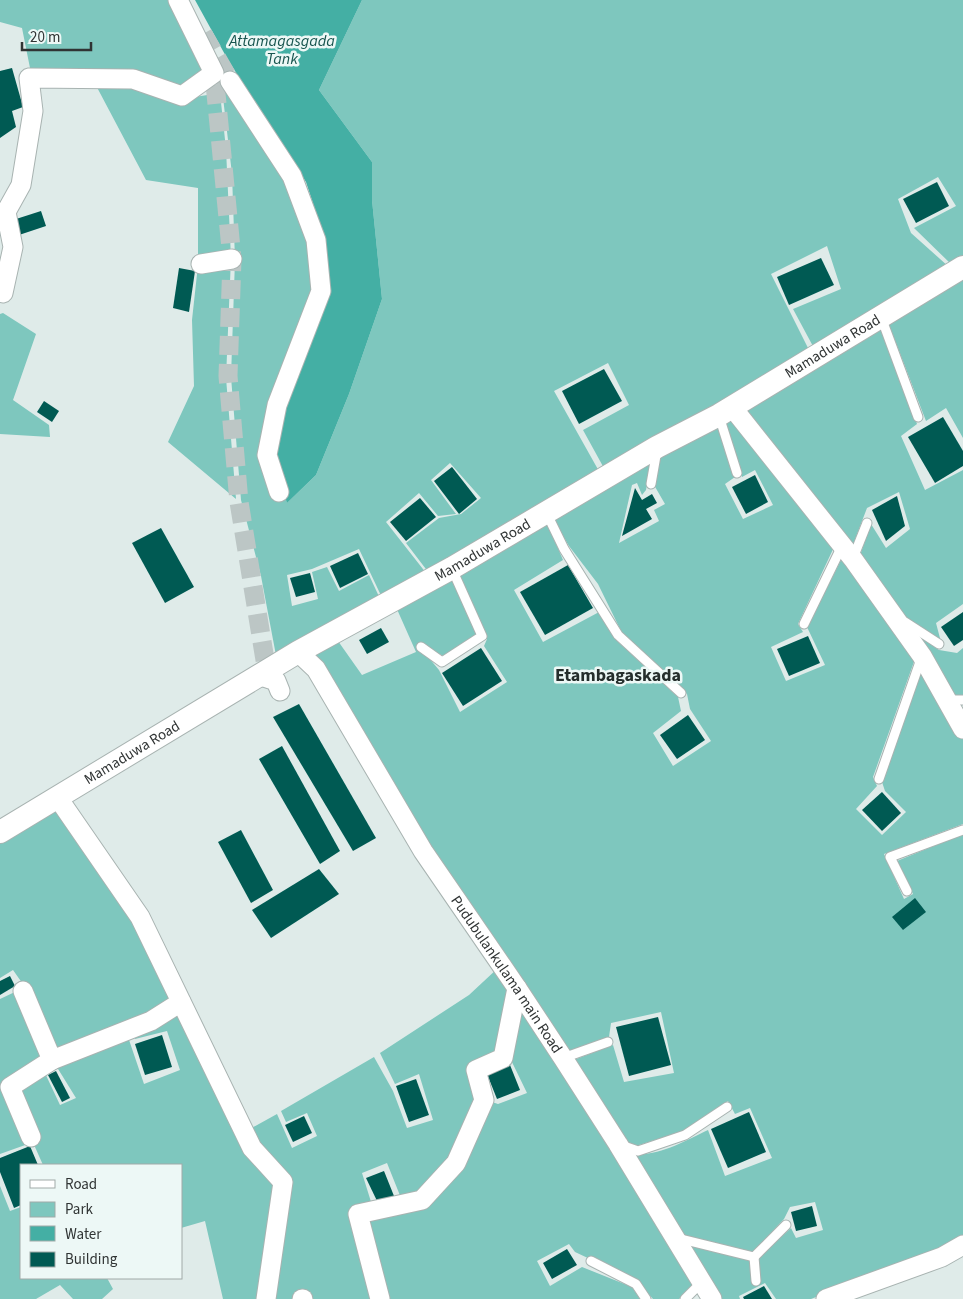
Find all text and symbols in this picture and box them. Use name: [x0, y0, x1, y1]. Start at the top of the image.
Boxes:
scale bar: [22, 20, 91, 52]
text: 20 m: [30, 27, 60, 48]
water label: Attamagasgada Tank: [228, 30, 335, 70]
street label: Mamaduwa Road: [781, 309, 884, 383]
street label: Mamaduwa Road: [430, 513, 535, 586]
district label: Etambagaskada: [555, 663, 681, 688]
street label: Mamaduwa Road: [80, 715, 184, 789]
street label: Pudubulankulama main Road: [446, 891, 568, 1057]
legend: [20, 1164, 182, 1279]
text: Road: [65, 1174, 97, 1195]
text: Park: [65, 1199, 94, 1220]
text: Water: [65, 1224, 102, 1245]
text: Building: [65, 1249, 118, 1270]

